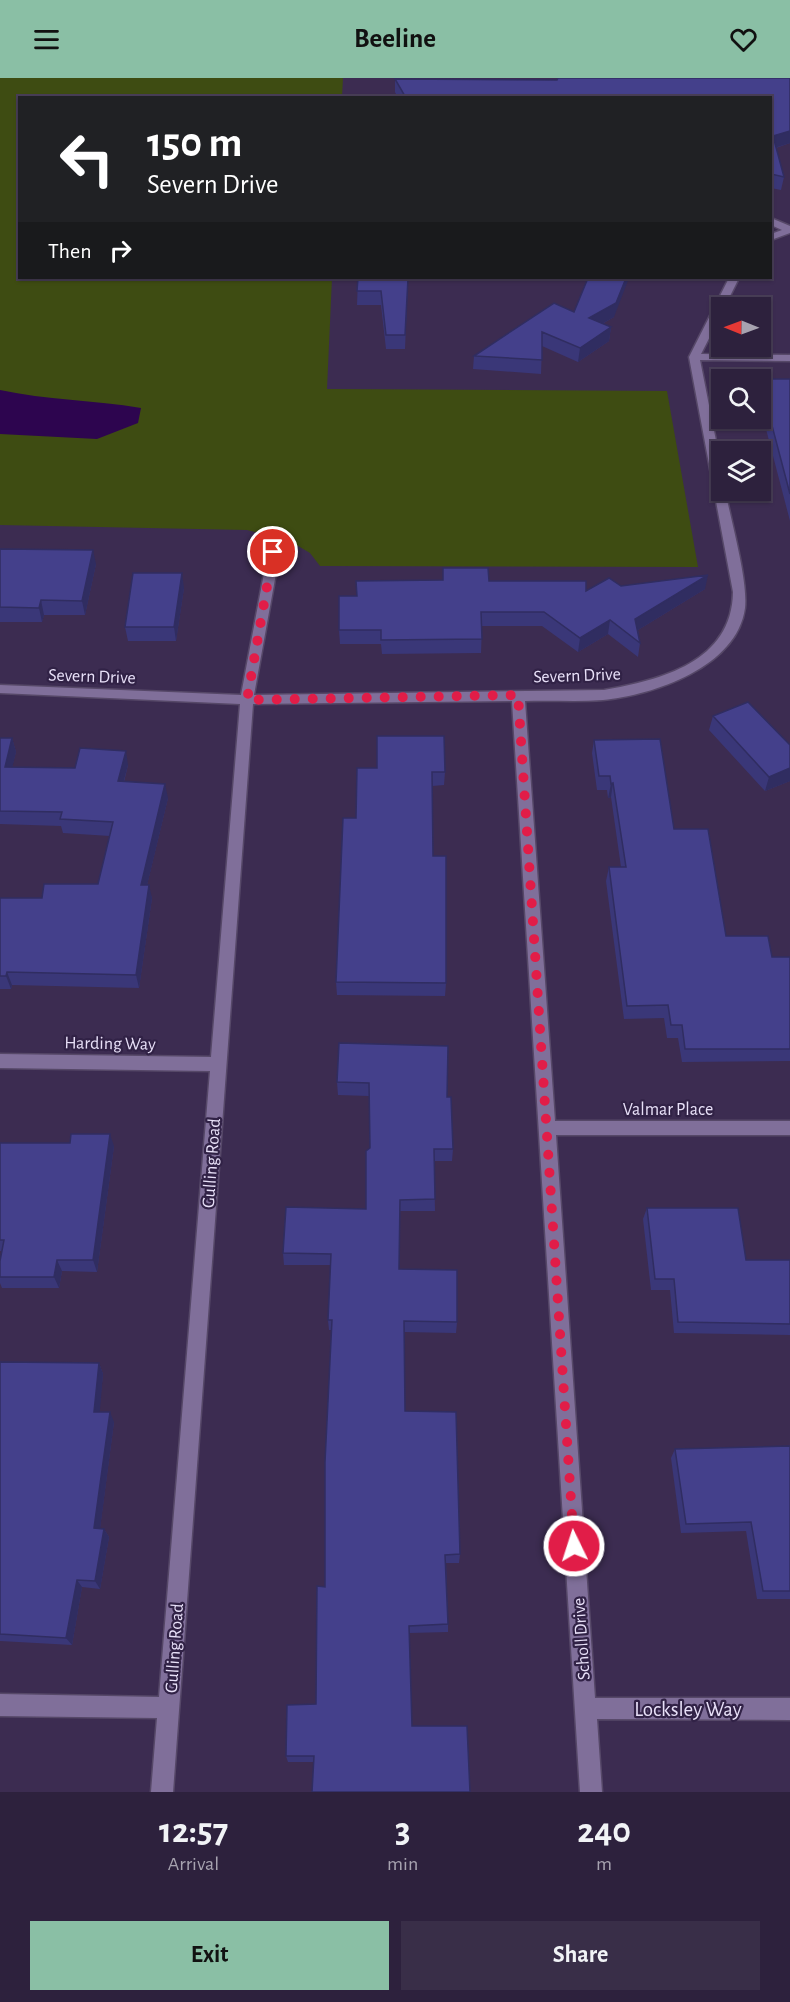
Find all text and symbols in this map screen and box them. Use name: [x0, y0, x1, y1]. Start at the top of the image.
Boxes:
icon: menu: [30, 23, 63, 56]
icon: heart: [727, 23, 760, 56]
text: Beeline: [354, 25, 436, 52]
icon: left: [48, 120, 126, 198]
text: 150 m: [147, 122, 242, 164]
text: Severn Drive: [147, 171, 278, 198]
icon: right: [104, 234, 137, 267]
text: Then: [48, 240, 92, 262]
north arrow: [711, 297, 771, 357]
map controls: [711, 297, 771, 501]
button: search: [711, 369, 771, 429]
button: layers: [711, 441, 771, 501]
pin: [247, 526, 298, 577]
icon: arrive: [256, 535, 289, 568]
street label: Severn Drive: [533, 665, 621, 687]
street label: Severn Drive: [48, 666, 136, 688]
street label: Harding Way: [64, 1034, 156, 1054]
street label: Valmar Place: [623, 1101, 713, 1119]
street label: Gulling Road: [200, 1118, 224, 1208]
position arrow: [542, 1514, 606, 1578]
street label: Scholl Drive: [570, 1597, 594, 1681]
street label: Gulling Road: [163, 1603, 187, 1693]
street label: Locksley Way: [634, 1699, 742, 1720]
text: 12:57: [159, 1813, 228, 1849]
text: 3: [395, 1813, 410, 1849]
text: 240: [577, 1813, 631, 1849]
text: Arrival: [168, 1854, 219, 1874]
text: min: [387, 1854, 418, 1874]
text: m: [596, 1854, 612, 1874]
button: Exit: [30, 1921, 389, 1990]
button: Share: [401, 1921, 760, 1990]

